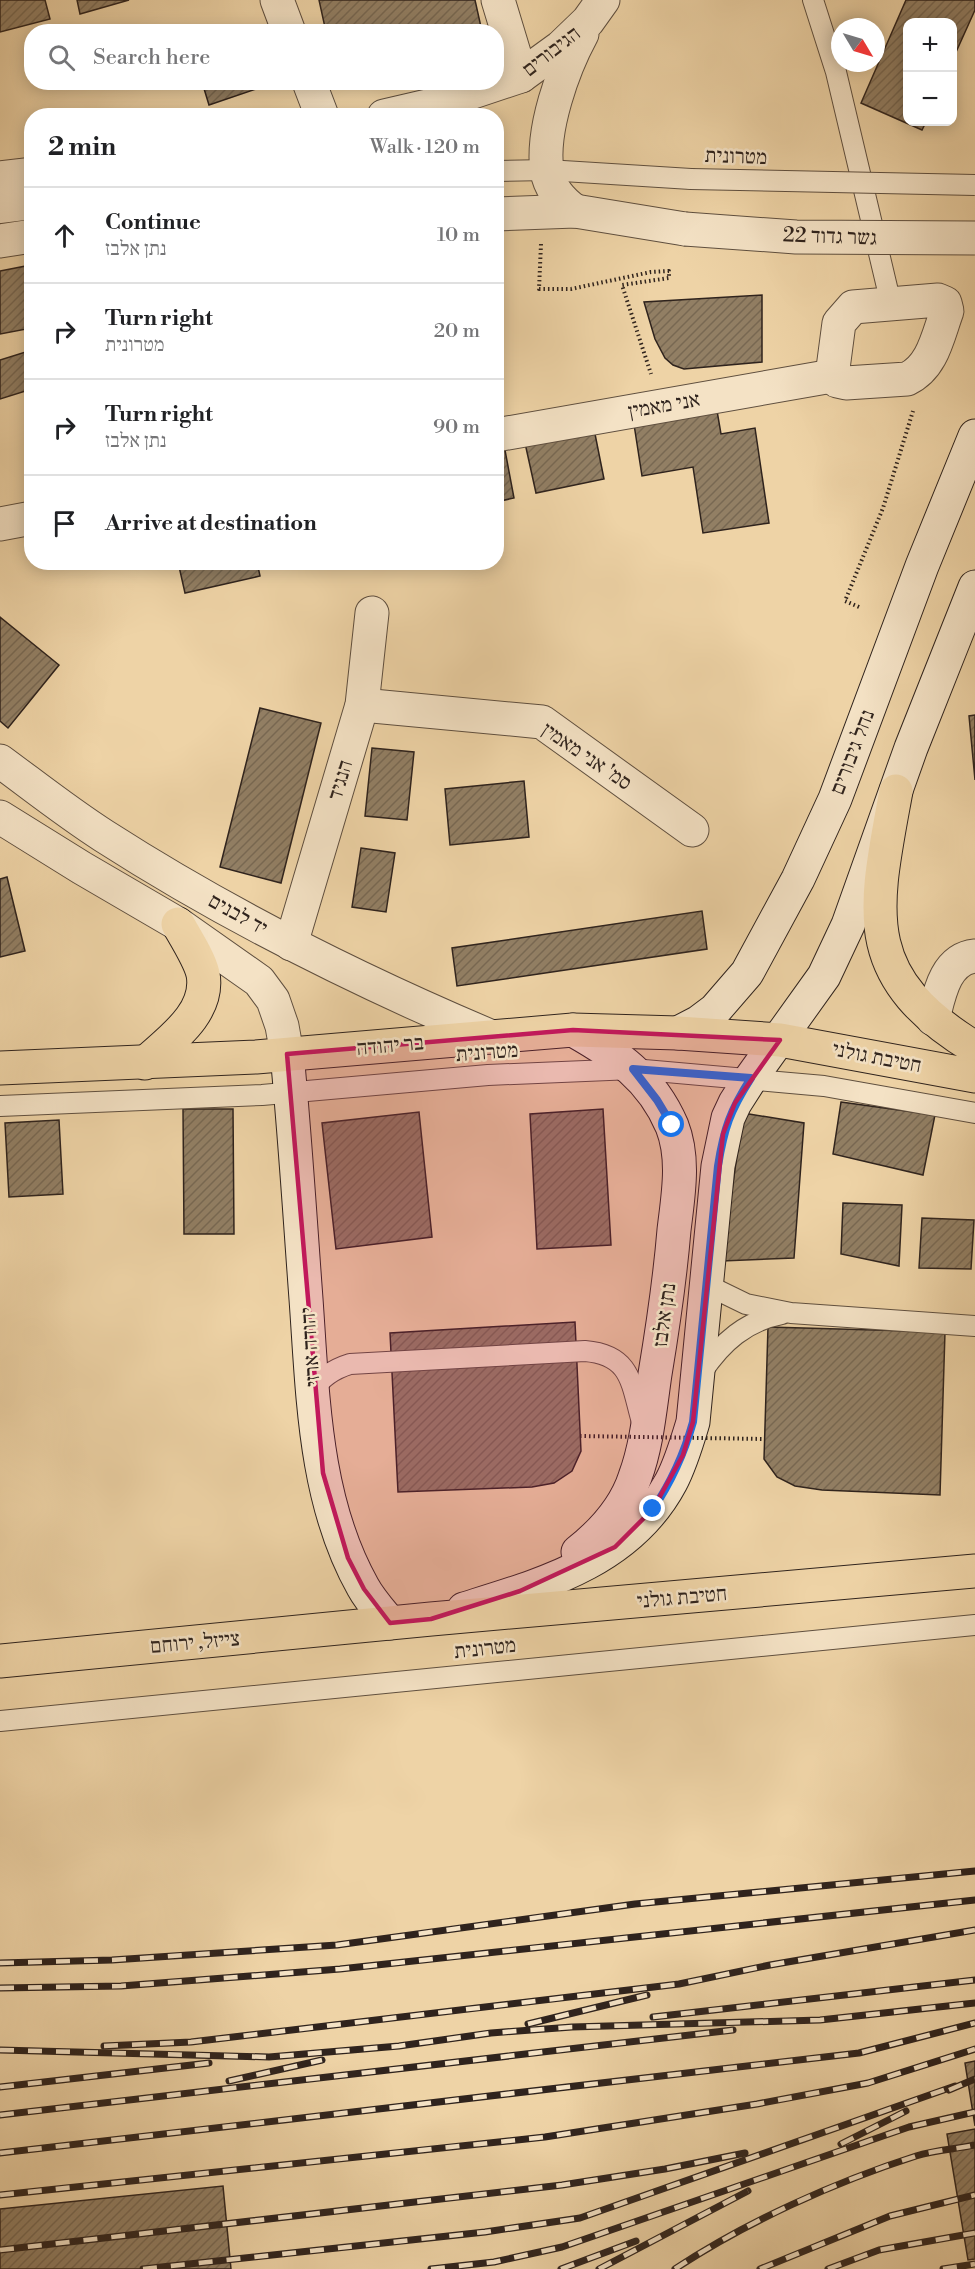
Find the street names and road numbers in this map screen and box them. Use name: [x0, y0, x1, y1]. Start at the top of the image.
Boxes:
street label: הגיבורים: [517, 21, 586, 83]
street label: מטרונית: [704, 143, 768, 171]
street label: גשר גדוד 22: [782, 222, 878, 252]
street label: אני מאמין: [626, 387, 702, 425]
street label: נחל גיבורים: [825, 706, 881, 799]
street label: סמ' אני מאמין: [536, 717, 637, 797]
street label: הנגיד: [323, 757, 359, 803]
street label: יד לבנים: [203, 888, 272, 942]
street label: בר יהודה: [355, 1030, 425, 1062]
street label: חטיבת גולני: [830, 1037, 924, 1079]
street label: מטרונית: [455, 1038, 519, 1068]
street label: נתן אלבז: [648, 1281, 682, 1349]
street label: יהודה ארזי: [295, 1306, 327, 1387]
street label: חטיבת גולני: [636, 1581, 728, 1615]
street label: צייזל, ירוחם: [149, 1626, 241, 1660]
street label: מטרונית: [453, 1633, 518, 1665]

